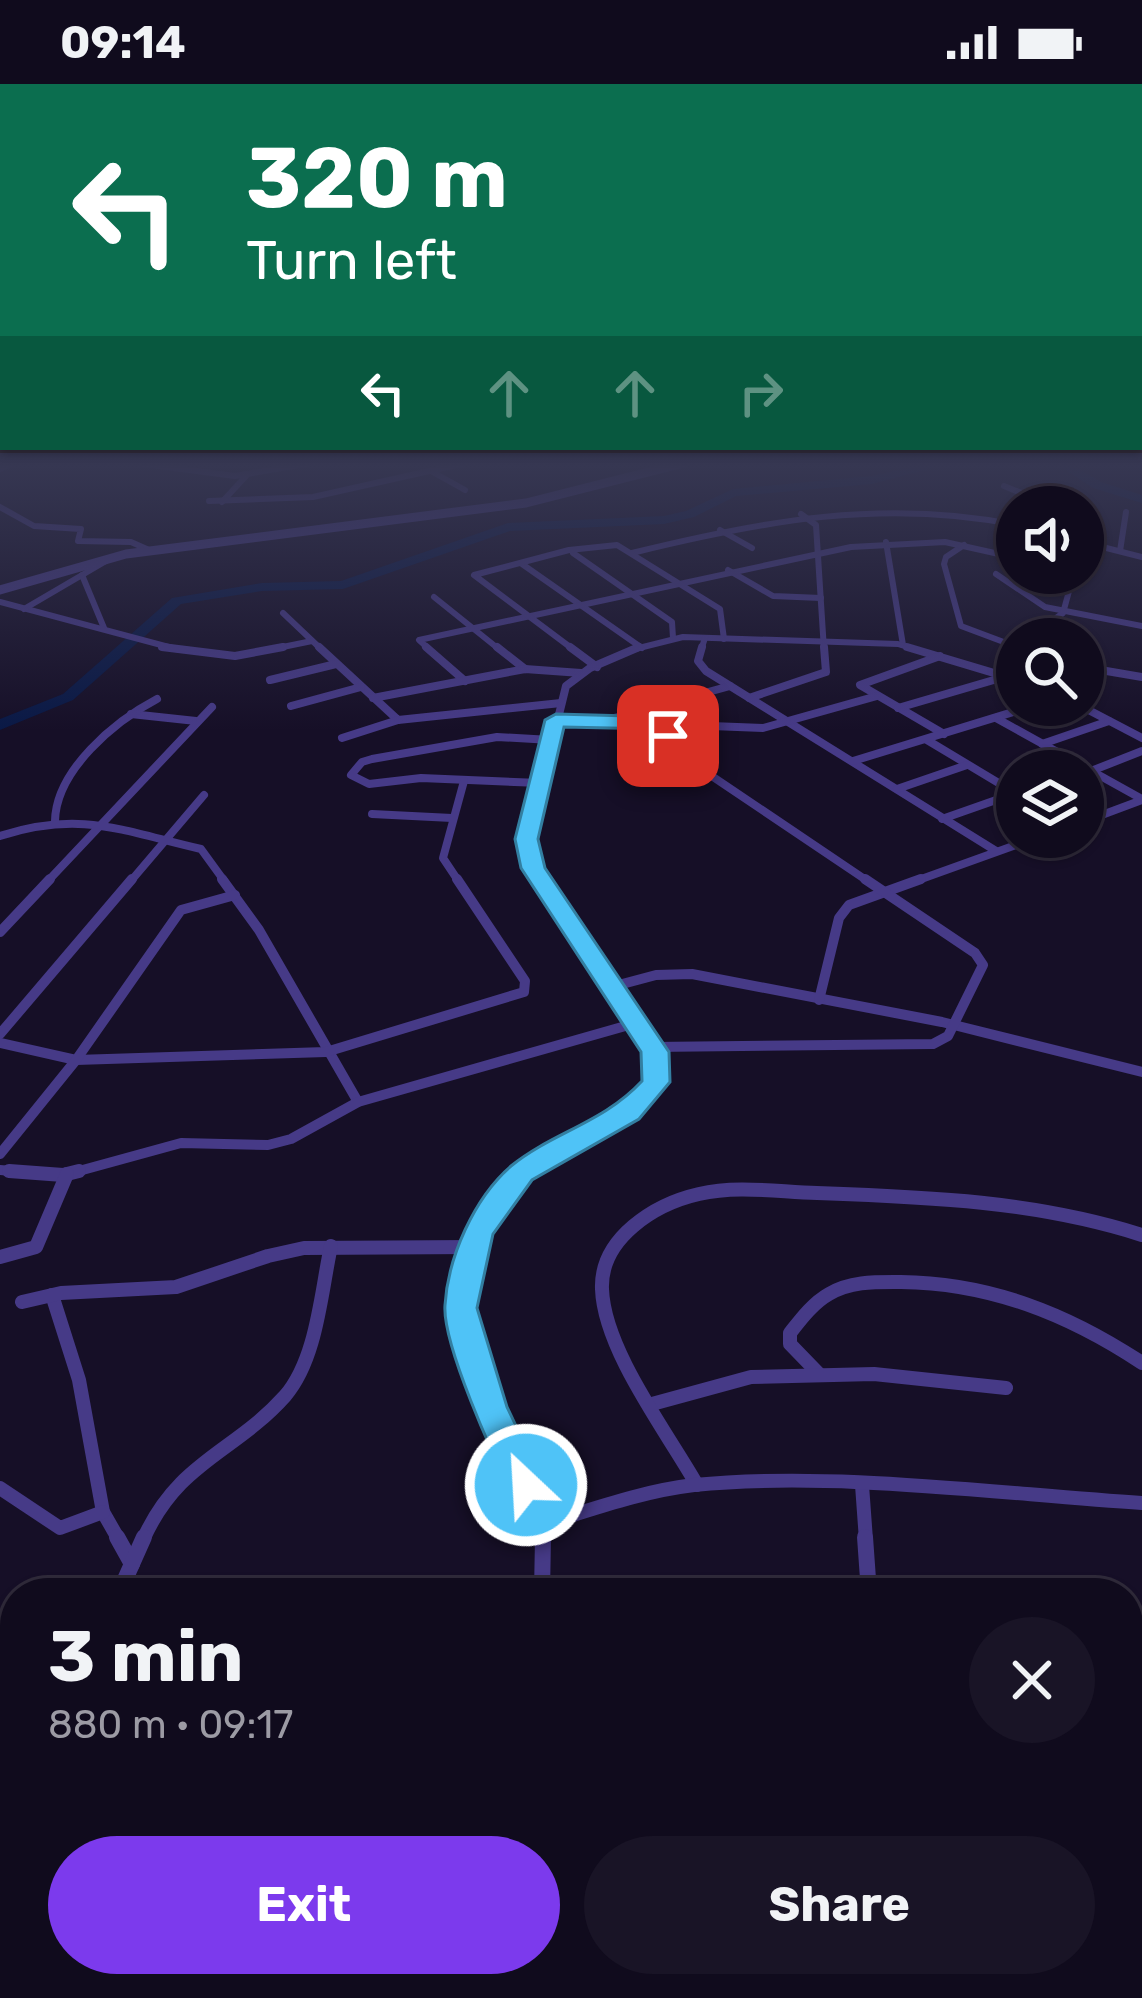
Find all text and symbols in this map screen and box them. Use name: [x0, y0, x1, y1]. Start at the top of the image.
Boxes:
text: 09:14: [60, 16, 186, 69]
text: 320 m: [246, 128, 508, 228]
icon: left: [48, 132, 204, 288]
text: Turn left: [246, 229, 457, 293]
icon: left: [350, 360, 416, 426]
icon: ahead: [476, 360, 542, 426]
icon: ahead: [602, 360, 668, 426]
icon: right: [728, 360, 794, 426]
map controls: [996, 486, 1104, 858]
button: sound: [996, 486, 1104, 594]
button: search: [996, 618, 1104, 726]
pin: [617, 685, 719, 787]
icon: arrive: [635, 703, 701, 769]
button: layers: [996, 750, 1104, 858]
position arrow: [463, 1422, 589, 1548]
text: 3 min: [48, 1614, 244, 1699]
button: close: [969, 1617, 1095, 1743]
text: 880 m · 09:17: [48, 1702, 293, 1748]
button: Exit: [48, 1836, 560, 1974]
button: Share: [584, 1836, 1095, 1974]

